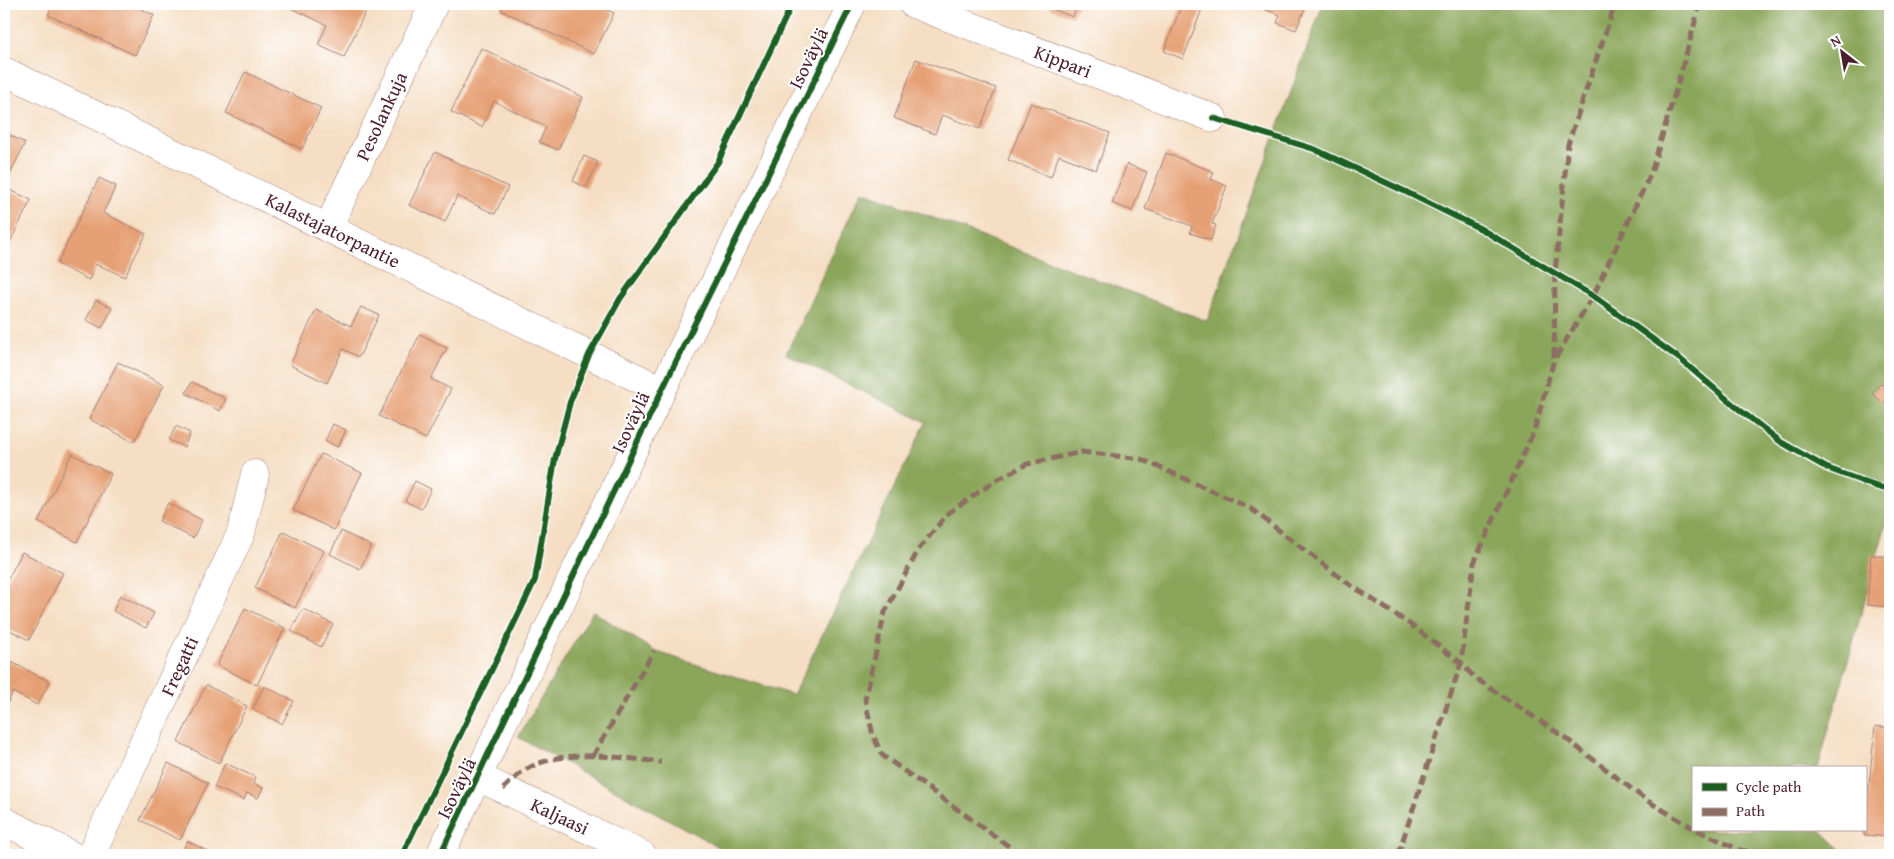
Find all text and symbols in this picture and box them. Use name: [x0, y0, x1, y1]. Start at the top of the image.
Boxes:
street label: Isoväylä: [781, 23, 835, 93]
north arrow: [1816, 28, 1866, 78]
text: N: [1826, 30, 1845, 52]
street label: Kippari: [1030, 37, 1096, 85]
street label: Pesolankuja: [348, 67, 414, 165]
street label: Kalastajatorpantie: [261, 185, 405, 275]
street label: Isoväylä: [604, 387, 656, 457]
street label: Fregatti: [153, 632, 205, 700]
street label: Isoväylä: [429, 753, 483, 823]
legend: [1692, 766, 1866, 832]
text: Cycle path: [1736, 776, 1802, 797]
street label: Kaljaasi: [526, 790, 594, 842]
text: Path: [1736, 800, 1765, 821]

